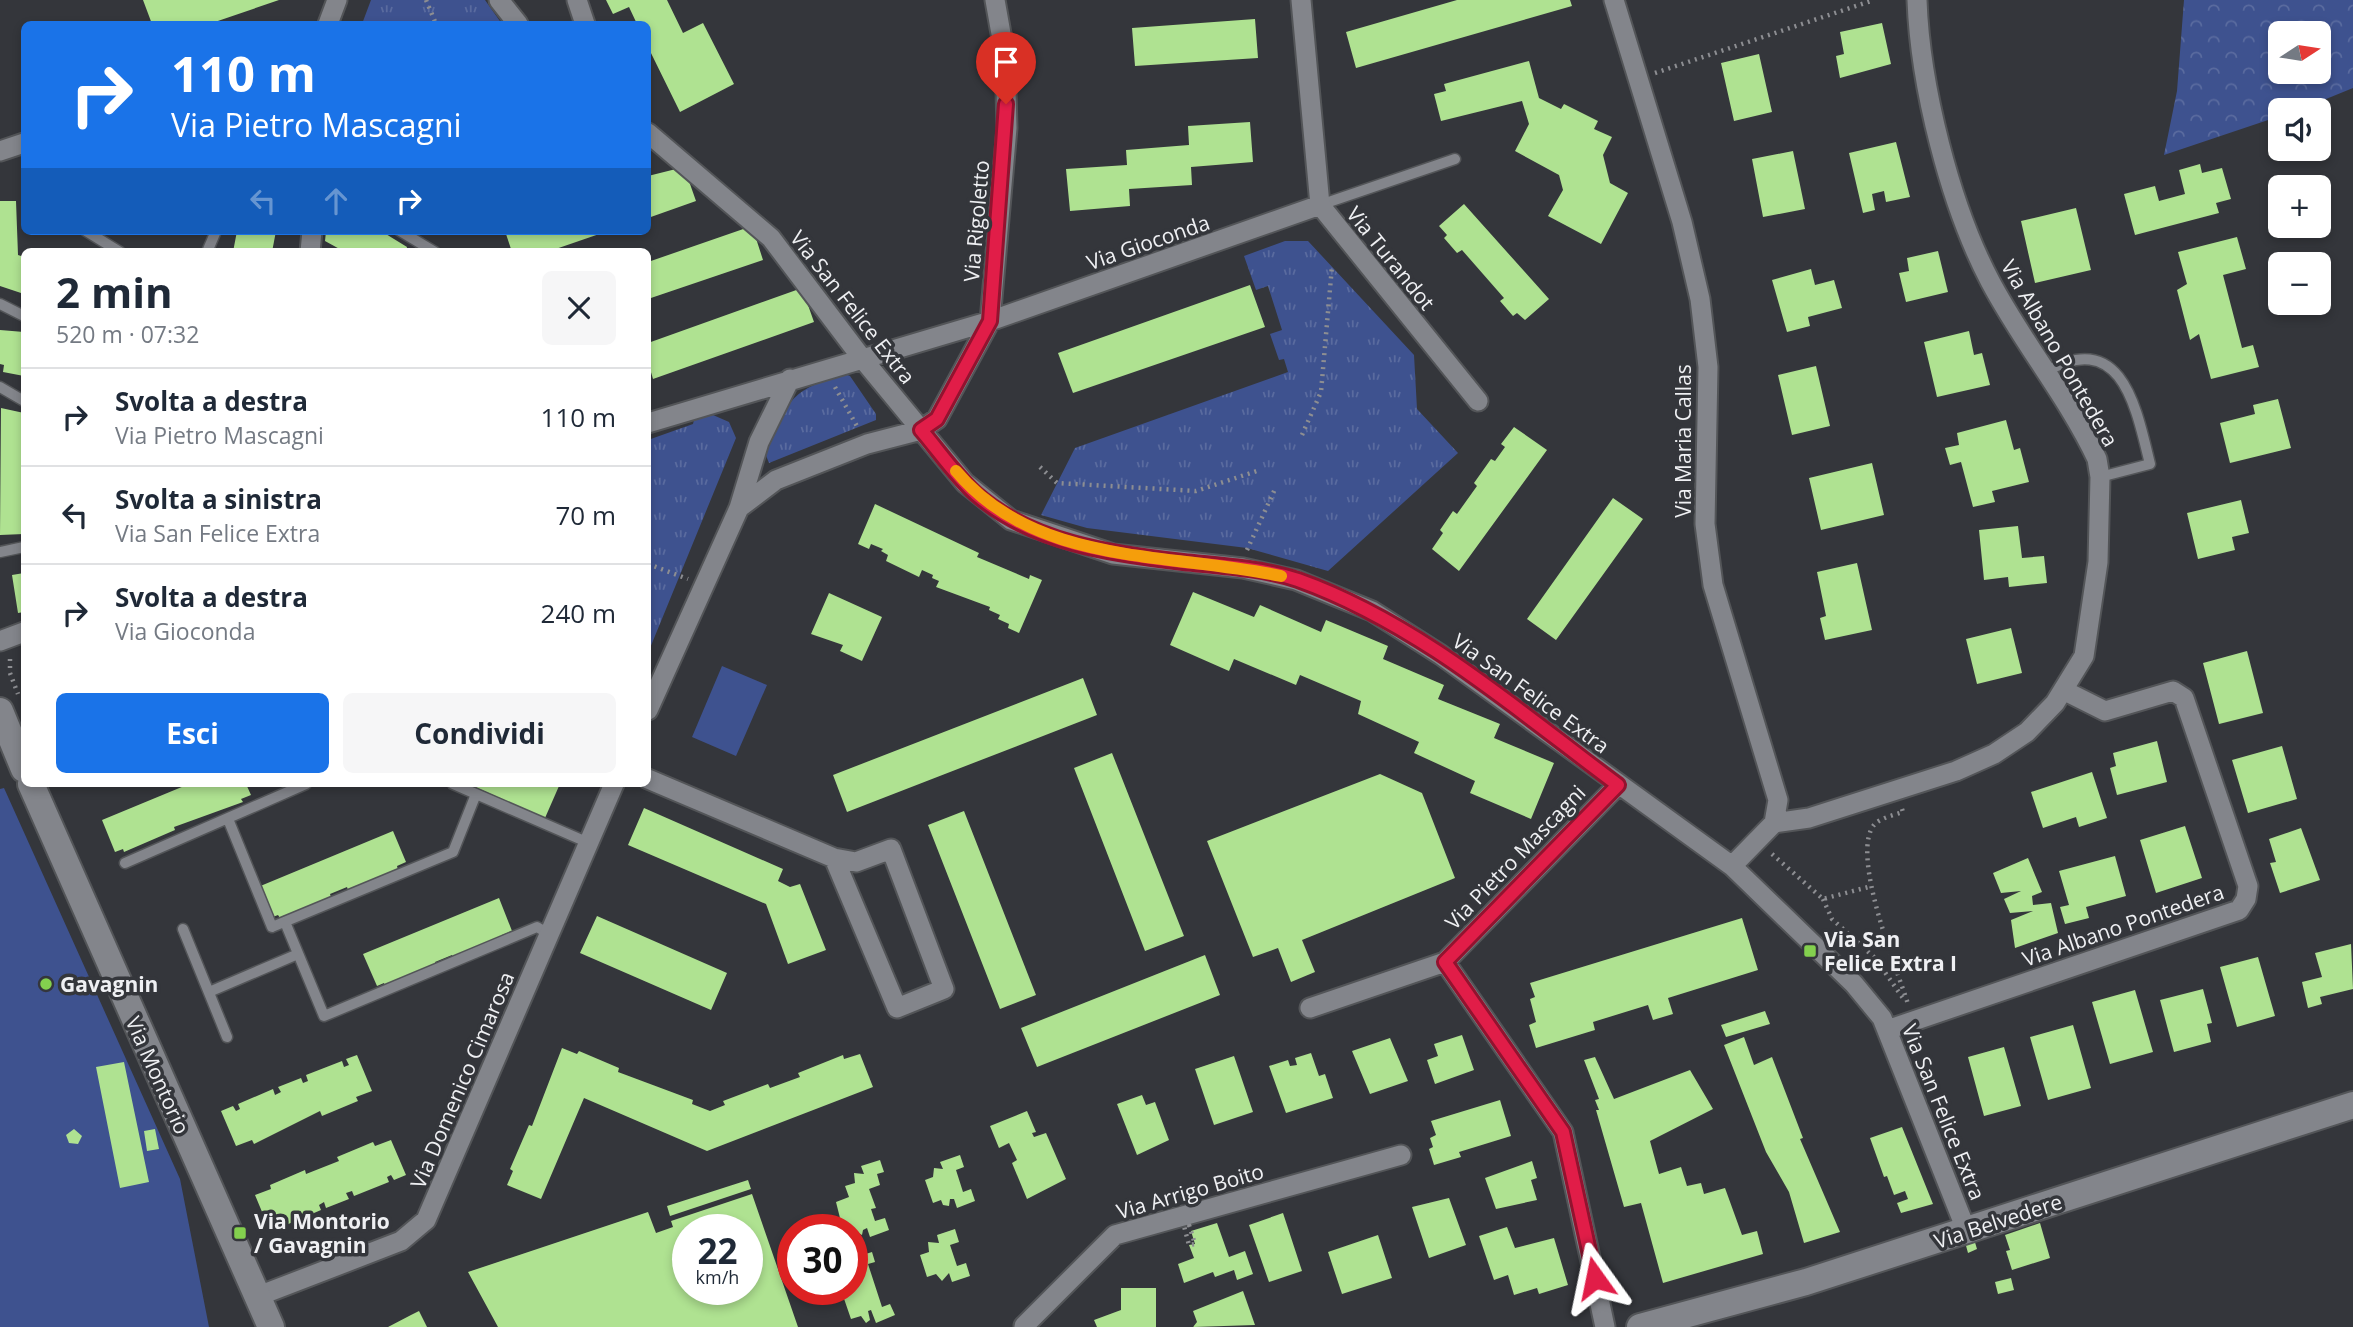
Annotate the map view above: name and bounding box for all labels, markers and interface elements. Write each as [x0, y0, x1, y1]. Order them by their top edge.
north arrow [2268, 21, 2331, 84]
map controls [2268, 21, 2331, 315]
pin [976, 32, 1036, 104]
text: 110 m [171, 40, 316, 106]
icon: arrive [987, 43, 1025, 81]
icon: right [56, 49, 147, 140]
button: sound [2268, 98, 2331, 161]
text: Via Pietro Mascagni [171, 103, 462, 146]
street label: Via Rigoletto [957, 159, 995, 283]
button: + [2268, 175, 2331, 238]
icon: left [244, 182, 282, 220]
icon: ahead [317, 182, 355, 220]
icon: right [390, 182, 428, 220]
street label: Via Turandot [1341, 200, 1441, 316]
street label: Via Gioconda [1083, 208, 1213, 276]
street label: Via San Felice Extra [784, 225, 922, 389]
button: − [2268, 252, 2331, 315]
street label: Via Albano Pontedera [1995, 254, 2125, 452]
text: 2 min [56, 263, 173, 320]
button: close [542, 271, 616, 345]
text: 520 m · 07:32 [56, 318, 199, 350]
street label: Via Maria Callas [1669, 364, 1697, 518]
text: Svolta a destra [115, 383, 308, 419]
icon: right [56, 398, 94, 436]
text: 110 m [541, 399, 616, 435]
text: Via Pietro Mascagni [115, 419, 324, 451]
text: Svolta a sinistra [115, 481, 322, 517]
icon: left [56, 496, 94, 534]
text: 70 m [555, 497, 616, 533]
text: Via San Felice Extra [115, 517, 320, 549]
text: Svolta a destra [115, 579, 308, 615]
icon: right [56, 594, 94, 632]
text: 240 m [541, 595, 616, 631]
text: Via Gioconda [115, 615, 255, 647]
street label: Via San Felice Extra [1447, 627, 1615, 759]
button: Esci [56, 693, 329, 773]
button: Condividi [343, 693, 616, 773]
street label: Via Pietro Mascagni [1439, 779, 1591, 935]
street label: Via Albano Pontedera [2019, 877, 2227, 973]
place label: Via San Felice Extra I [1824, 925, 1957, 977]
marker: Via San Felice Extra I [1802, 943, 1818, 959]
street label: Via Domenico Cimarosa [404, 967, 520, 1193]
place label: Gavagnin [60, 970, 158, 998]
marker: Gavagnin [38, 976, 54, 992]
street label: Via Montorio [120, 1012, 196, 1138]
street label: Via San Felice Extra [1896, 1020, 1992, 1204]
street label: Via Arrigo Boito [1113, 1157, 1267, 1225]
street label: Via Belvedere [1930, 1187, 2066, 1255]
place label: Via Montorio / Gavagnin [254, 1207, 390, 1259]
speed limit sign: 30 [777, 1214, 868, 1305]
marker: Via Montorio / Gavagnin [232, 1225, 248, 1241]
text: 22 [697, 1227, 738, 1274]
position arrow [1558, 1241, 1632, 1315]
text: km/h [696, 1265, 739, 1289]

